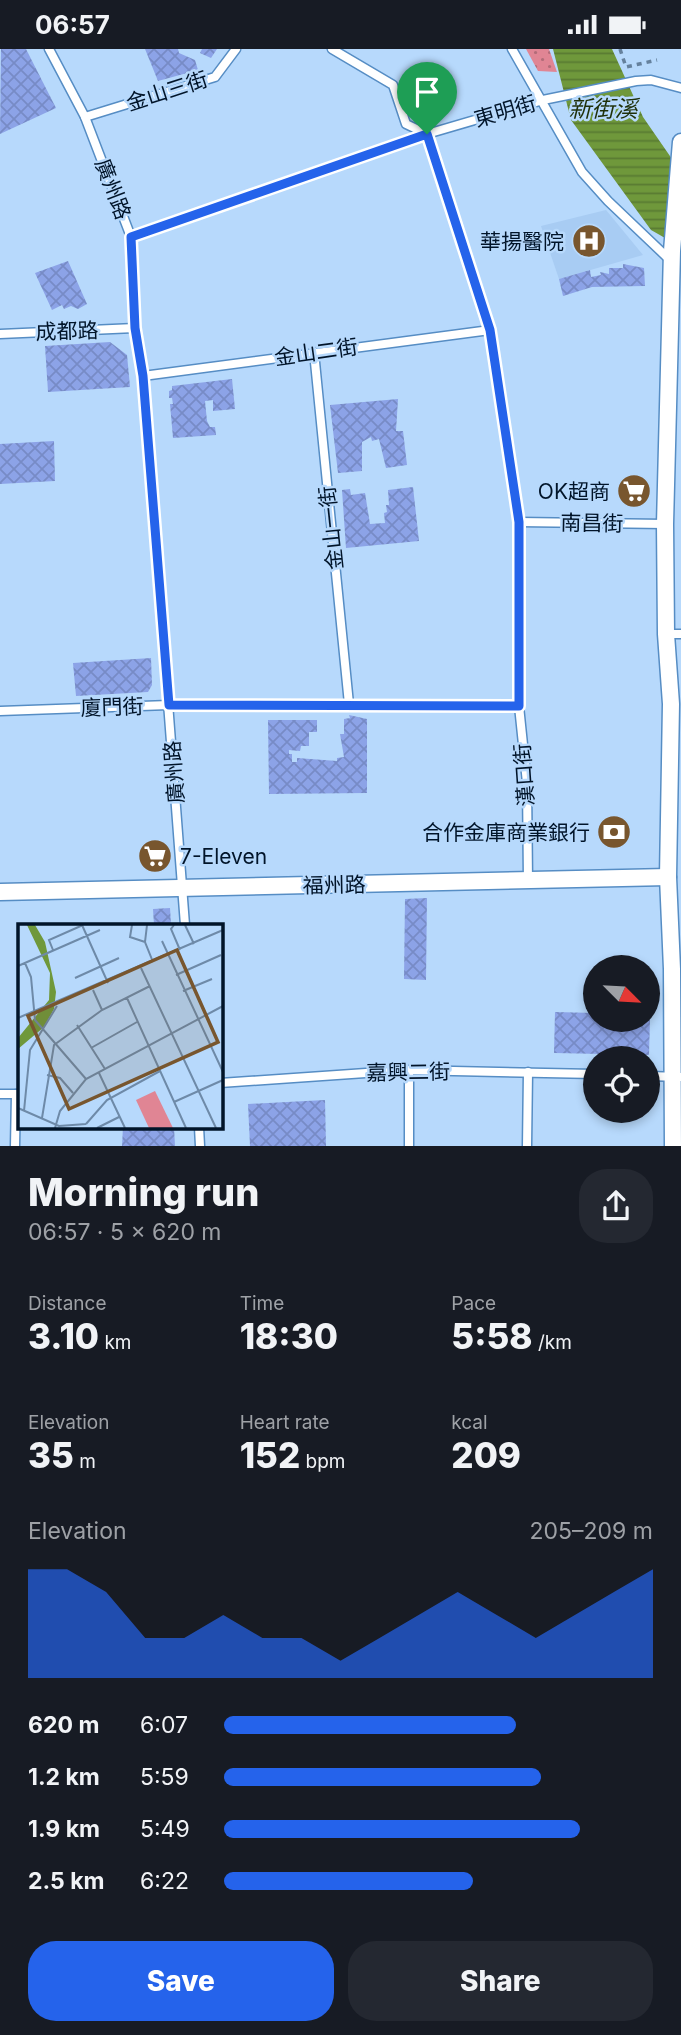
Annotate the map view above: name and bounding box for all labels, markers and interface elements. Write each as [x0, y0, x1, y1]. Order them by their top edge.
text: 06:57 [35, 9, 110, 40]
pin [397, 62, 457, 134]
street label: 金山三街 [123, 66, 211, 116]
icon: arrive [408, 73, 446, 111]
street label: 東明街 [471, 90, 539, 132]
water label: 新街溪 [569, 95, 641, 123]
street label: 廣州路 [90, 155, 136, 223]
hospital icon: 華揚醫院 [570, 222, 608, 260]
place label: 華揚醫院 [480, 229, 564, 254]
street label: 成都路 [35, 317, 99, 345]
street label: 金山二街 [273, 334, 359, 370]
supermarket icon: OK超商 [615, 472, 653, 510]
place label: OK超商 [538, 479, 610, 504]
street label: 金山一街 [314, 485, 348, 571]
street label: 南昌街 [560, 510, 624, 536]
street label: 廈門街 [80, 693, 144, 721]
street label: 廣州路 [159, 740, 189, 804]
street label: 漢口街 [509, 743, 539, 807]
bank icon: 合作金庫商業銀行 [595, 813, 633, 851]
place label: 合作金庫商業銀行 [422, 820, 590, 845]
supermarket icon: 7-Eleven [136, 837, 174, 875]
place label: 7-Eleven [180, 844, 267, 869]
street label: 福州路 [302, 872, 366, 898]
inset map [18, 924, 222, 1129]
north arrow [583, 955, 660, 1033]
map controls [583, 955, 660, 1123]
button: locate [583, 1046, 660, 1123]
street label: 嘉興二街 [366, 1059, 450, 1085]
text: Morning run [28, 1169, 259, 1215]
button: share [579, 1169, 653, 1243]
text: 06:57 · 5 × 620 m [28, 1218, 222, 1246]
text: Distance [28, 1292, 106, 1315]
text: Time [240, 1292, 284, 1315]
text: Pace [451, 1292, 496, 1315]
text: 3.10 [28, 1315, 99, 1357]
text: 18:30 [240, 1315, 338, 1357]
text: 5:58 [451, 1315, 533, 1357]
text: km [99, 1331, 132, 1354]
text: /km [533, 1331, 572, 1354]
text: Elevation [28, 1411, 109, 1434]
text: Heart rate [240, 1411, 330, 1434]
text: kcal [451, 1411, 488, 1434]
text: 35 [28, 1434, 74, 1476]
text: 152 [240, 1434, 300, 1476]
text: 209 [451, 1434, 521, 1476]
text: m [74, 1450, 96, 1473]
text: bpm [300, 1450, 346, 1473]
text: Elevation [28, 1517, 127, 1545]
text: 205–209 m [530, 1517, 653, 1545]
text: 620 m [28, 1711, 99, 1739]
text: 6:07 [140, 1711, 188, 1739]
text: 1.2 km [28, 1763, 100, 1791]
text: 5:59 [140, 1763, 189, 1791]
text: 1.9 km [28, 1815, 100, 1843]
text: 5:49 [140, 1815, 190, 1843]
text: 2.5 km [28, 1867, 105, 1895]
text: 6:22 [140, 1867, 189, 1895]
button: Save [28, 1941, 334, 2021]
button: Share [348, 1941, 653, 2021]

